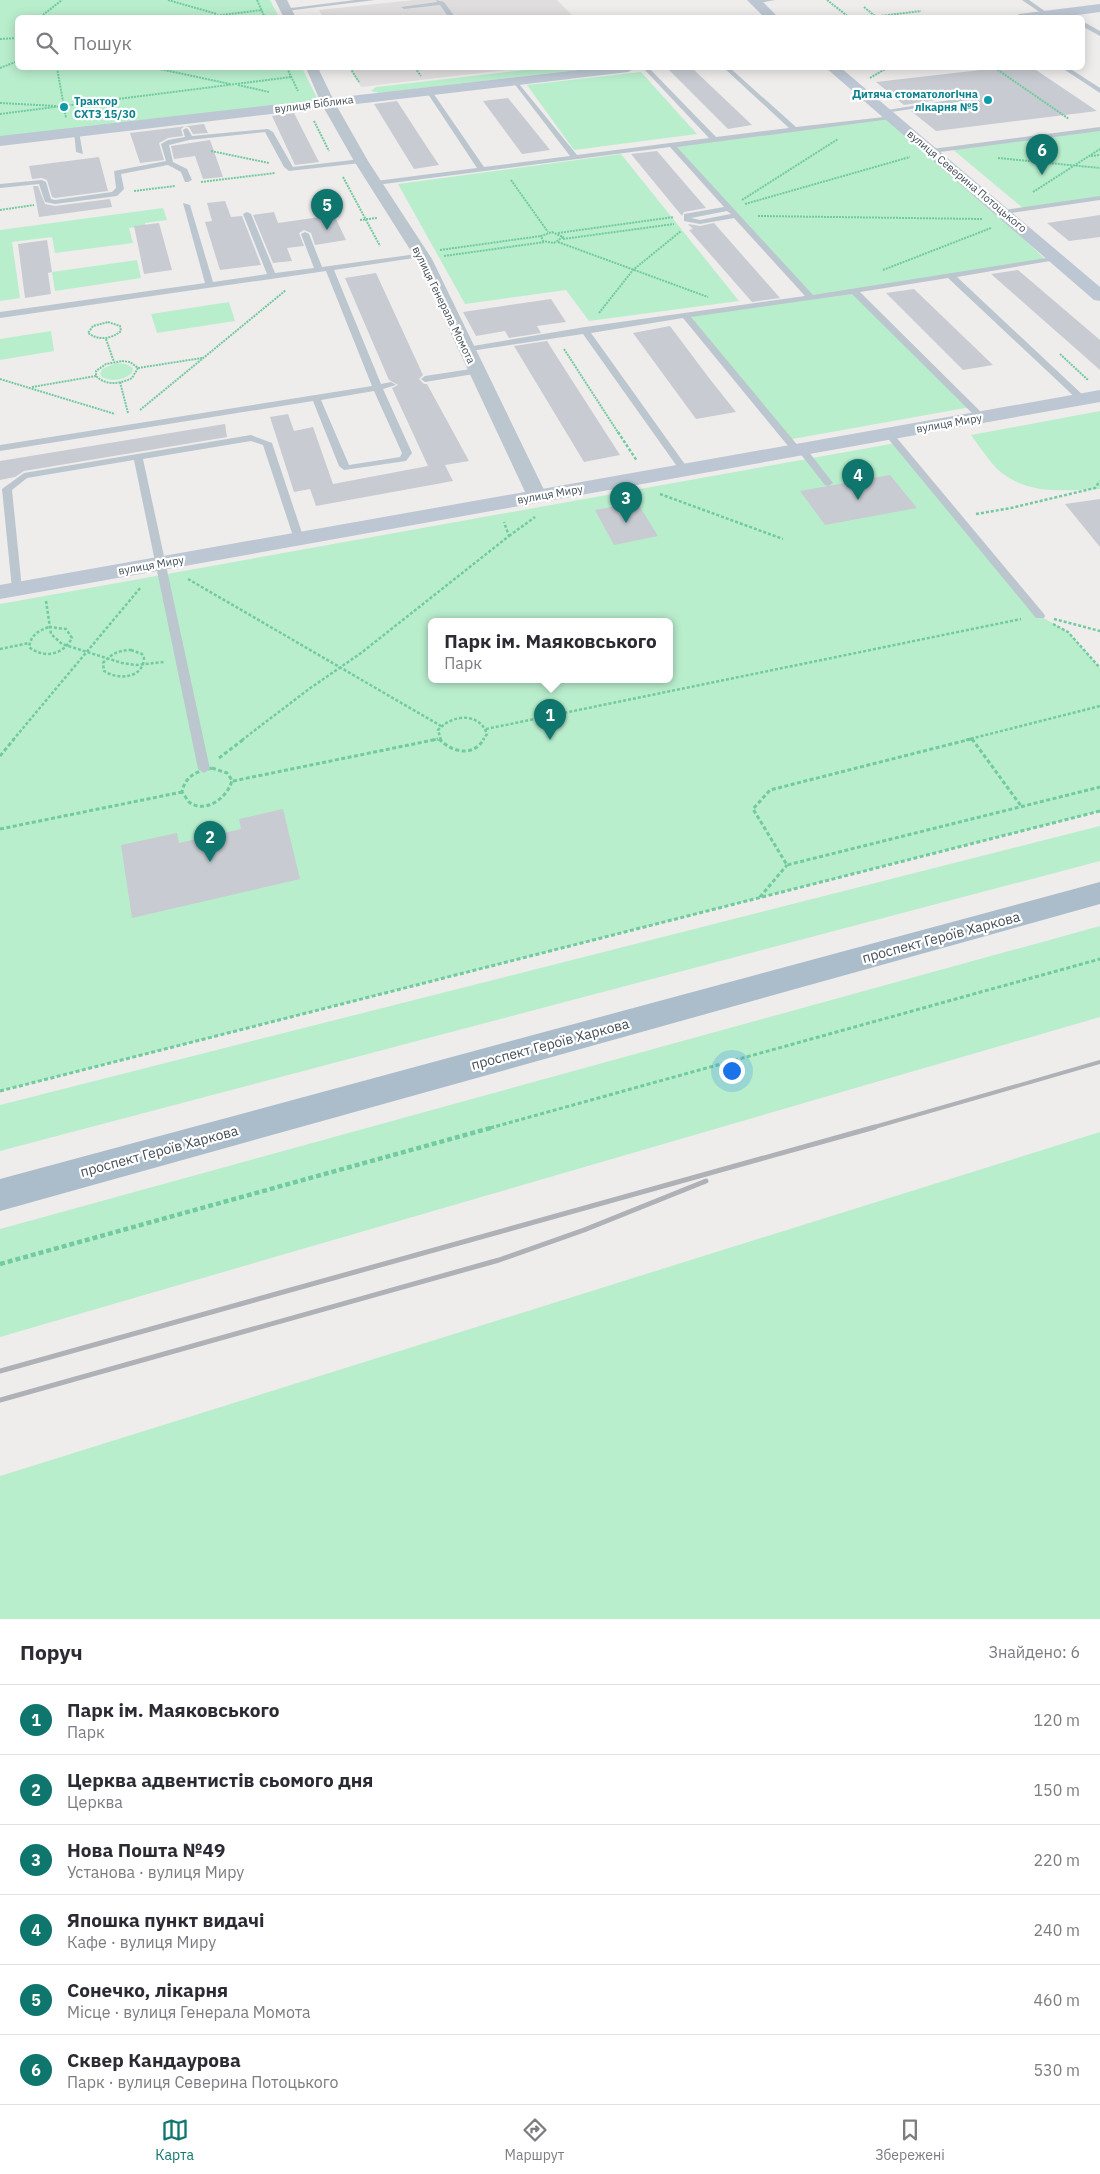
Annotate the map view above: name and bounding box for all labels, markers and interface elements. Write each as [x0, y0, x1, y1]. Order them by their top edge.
search box [15, 15, 1085, 70]
icon: search [33, 29, 61, 57]
text: Пошук [73, 31, 132, 55]
place label: Дитяча стоматологiчна лiкарня №5 [852, 87, 978, 114]
street label: вулиця Біблика [274, 92, 354, 116]
place label: Трактор СХТЗ 15/30 [74, 94, 136, 121]
marker: Дитяча стоматологiчна лiкарня №5 [982, 94, 994, 106]
marker: Трактор СХТЗ 15/30 [58, 101, 70, 113]
street label: вулиця Северина Потоцького [904, 127, 1030, 235]
pin: 6 [1026, 134, 1058, 175]
pin: 5 [311, 189, 343, 230]
street label: вулиця Генерала Момота [409, 244, 479, 366]
street label: вулиця Миру [915, 410, 983, 436]
pin: 4 [842, 459, 874, 500]
street label: вулиця Миру [516, 481, 584, 507]
pin: 3 [610, 482, 642, 523]
street label: вулиця Миру [117, 552, 185, 578]
popup [428, 618, 673, 683]
text: Парк ім. Маяковського [444, 629, 657, 653]
text: Парк [444, 653, 482, 673]
pin: 1 [534, 699, 566, 740]
pin: 2 [194, 821, 226, 862]
street label: проспект Героїв Харкова [860, 907, 1022, 967]
street label: проспект Героїв Харкова [469, 1014, 631, 1074]
your location [719, 1058, 745, 1084]
street label: проспект Героїв Харкова [78, 1121, 240, 1181]
text: Поруч [20, 1638, 83, 1666]
text: Знайдено: 6 [988, 1642, 1080, 1662]
text: Парк ім. Маяковського [67, 1698, 280, 1722]
text: 1 [31, 1710, 41, 1730]
text: 120 m [1033, 1710, 1080, 1730]
text: Парк [67, 1722, 105, 1742]
text: Церква адвентистів сьомого дня [67, 1768, 373, 1792]
text: 2 [31, 1780, 41, 1800]
text: 150 m [1033, 1780, 1080, 1800]
text: Церква [67, 1792, 123, 1812]
text: Нова Пошта №49 [67, 1838, 225, 1862]
text: 3 [31, 1850, 41, 1870]
text: 220 m [1033, 1850, 1080, 1870]
text: Установа · вулиця Миру [67, 1862, 244, 1882]
text: Япошка пункт видачі [67, 1908, 264, 1932]
text: 4 [31, 1920, 41, 1940]
text: 240 m [1033, 1920, 1080, 1940]
text: Кафе · вулиця Миру [67, 1932, 216, 1952]
text: Сонечко, лікарня [67, 1978, 228, 2002]
text: 5 [31, 1990, 41, 2010]
text: 460 m [1033, 1990, 1080, 2010]
text: Місце · вулиця Генерала Момота [67, 2002, 311, 2022]
text: Сквер Кандаурова [67, 2048, 241, 2072]
text: 6 [31, 2060, 41, 2080]
text: 530 m [1033, 2060, 1080, 2080]
text: Парк · вулиця Северина Потоцького [67, 2072, 338, 2092]
tab: Карта [155, 2116, 194, 2164]
tab: Маршрут [505, 2116, 564, 2164]
tab: Збережені [875, 2116, 945, 2164]

